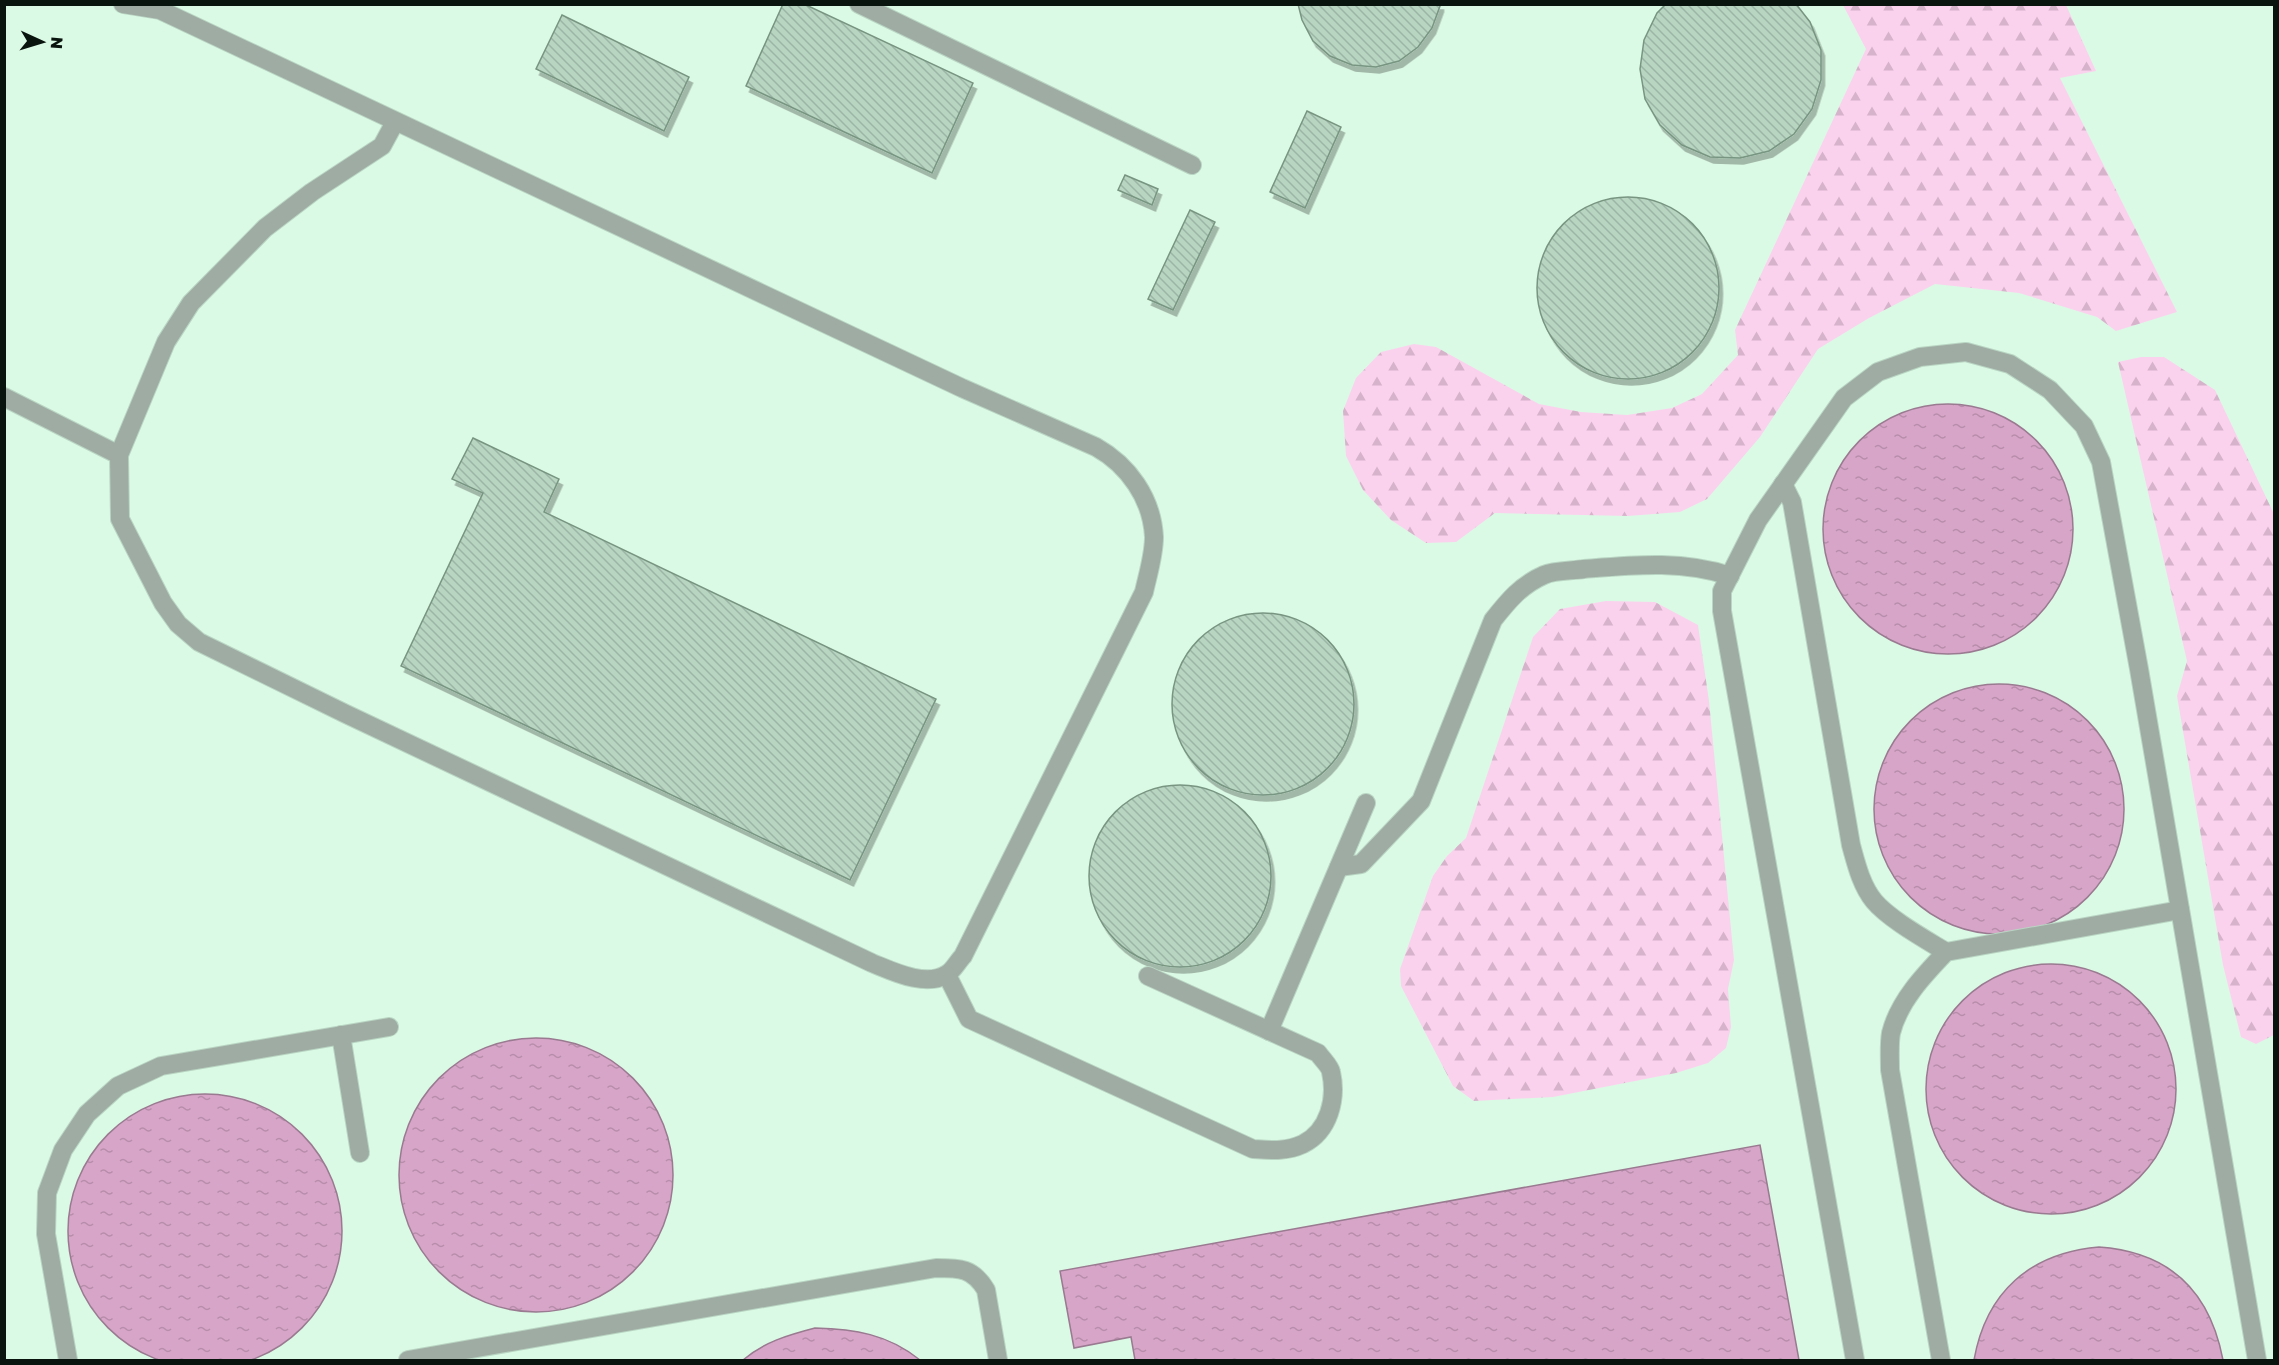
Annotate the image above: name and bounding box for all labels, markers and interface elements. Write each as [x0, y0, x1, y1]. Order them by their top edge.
north arrow [12, 12, 72, 72]
text: N [47, 36, 67, 50]

